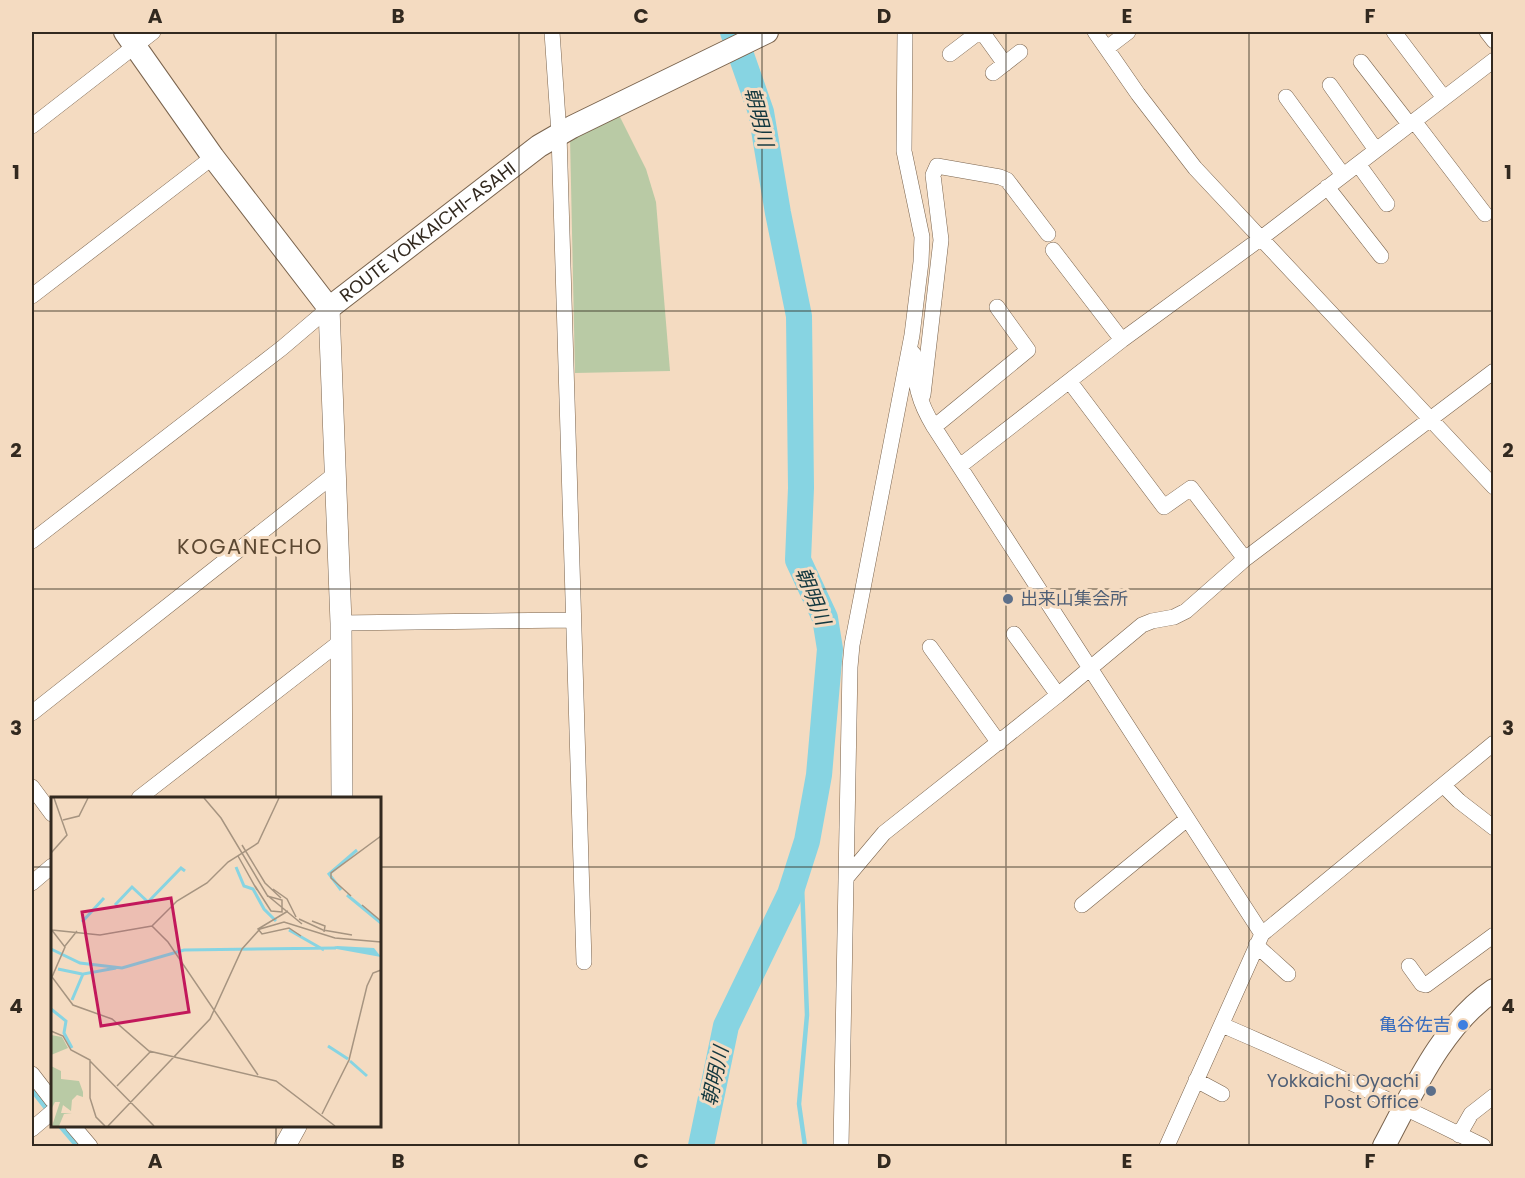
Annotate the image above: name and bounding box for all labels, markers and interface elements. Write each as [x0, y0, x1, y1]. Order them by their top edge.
text: A [148, 2, 163, 30]
text: B [391, 2, 405, 30]
text: C [633, 2, 649, 30]
text: D [877, 2, 891, 30]
text: E [1122, 2, 1132, 30]
text: F [1365, 2, 1376, 30]
water label: 朝明川 [738, 85, 780, 151]
street label: ROUTE YOKKAICHI-ASAHI [334, 155, 521, 307]
text: 1 [12, 158, 20, 186]
text: 1 [1504, 158, 1512, 186]
text: 2 [10, 436, 22, 464]
text: 2 [1502, 436, 1514, 464]
district label: KOGANECHO [177, 532, 323, 561]
water label: 朝明川 [789, 563, 838, 631]
place label: 出来山集会所 [1020, 586, 1128, 611]
marker: 出来山集会所 [1001, 592, 1015, 606]
text: 3 [10, 714, 22, 742]
text: 3 [1502, 714, 1514, 742]
inset map [51, 797, 381, 1127]
text: 4 [9, 992, 23, 1020]
text: 4 [1501, 992, 1515, 1020]
place label: 亀谷佐吉 [1379, 1012, 1451, 1037]
marker: 亀谷佐吉 [1456, 1018, 1470, 1032]
water label: 朝明川 [695, 1042, 735, 1108]
place label: Yokkaichi Oyachi Post Office [1267, 1068, 1419, 1114]
marker: Yokkaichi Oyachi Post Office [1424, 1084, 1438, 1098]
text: A [148, 1147, 163, 1175]
text: B [391, 1147, 405, 1175]
text: C [633, 1147, 649, 1175]
text: D [877, 1147, 891, 1175]
text: E [1122, 1147, 1132, 1175]
text: F [1365, 1147, 1376, 1175]

